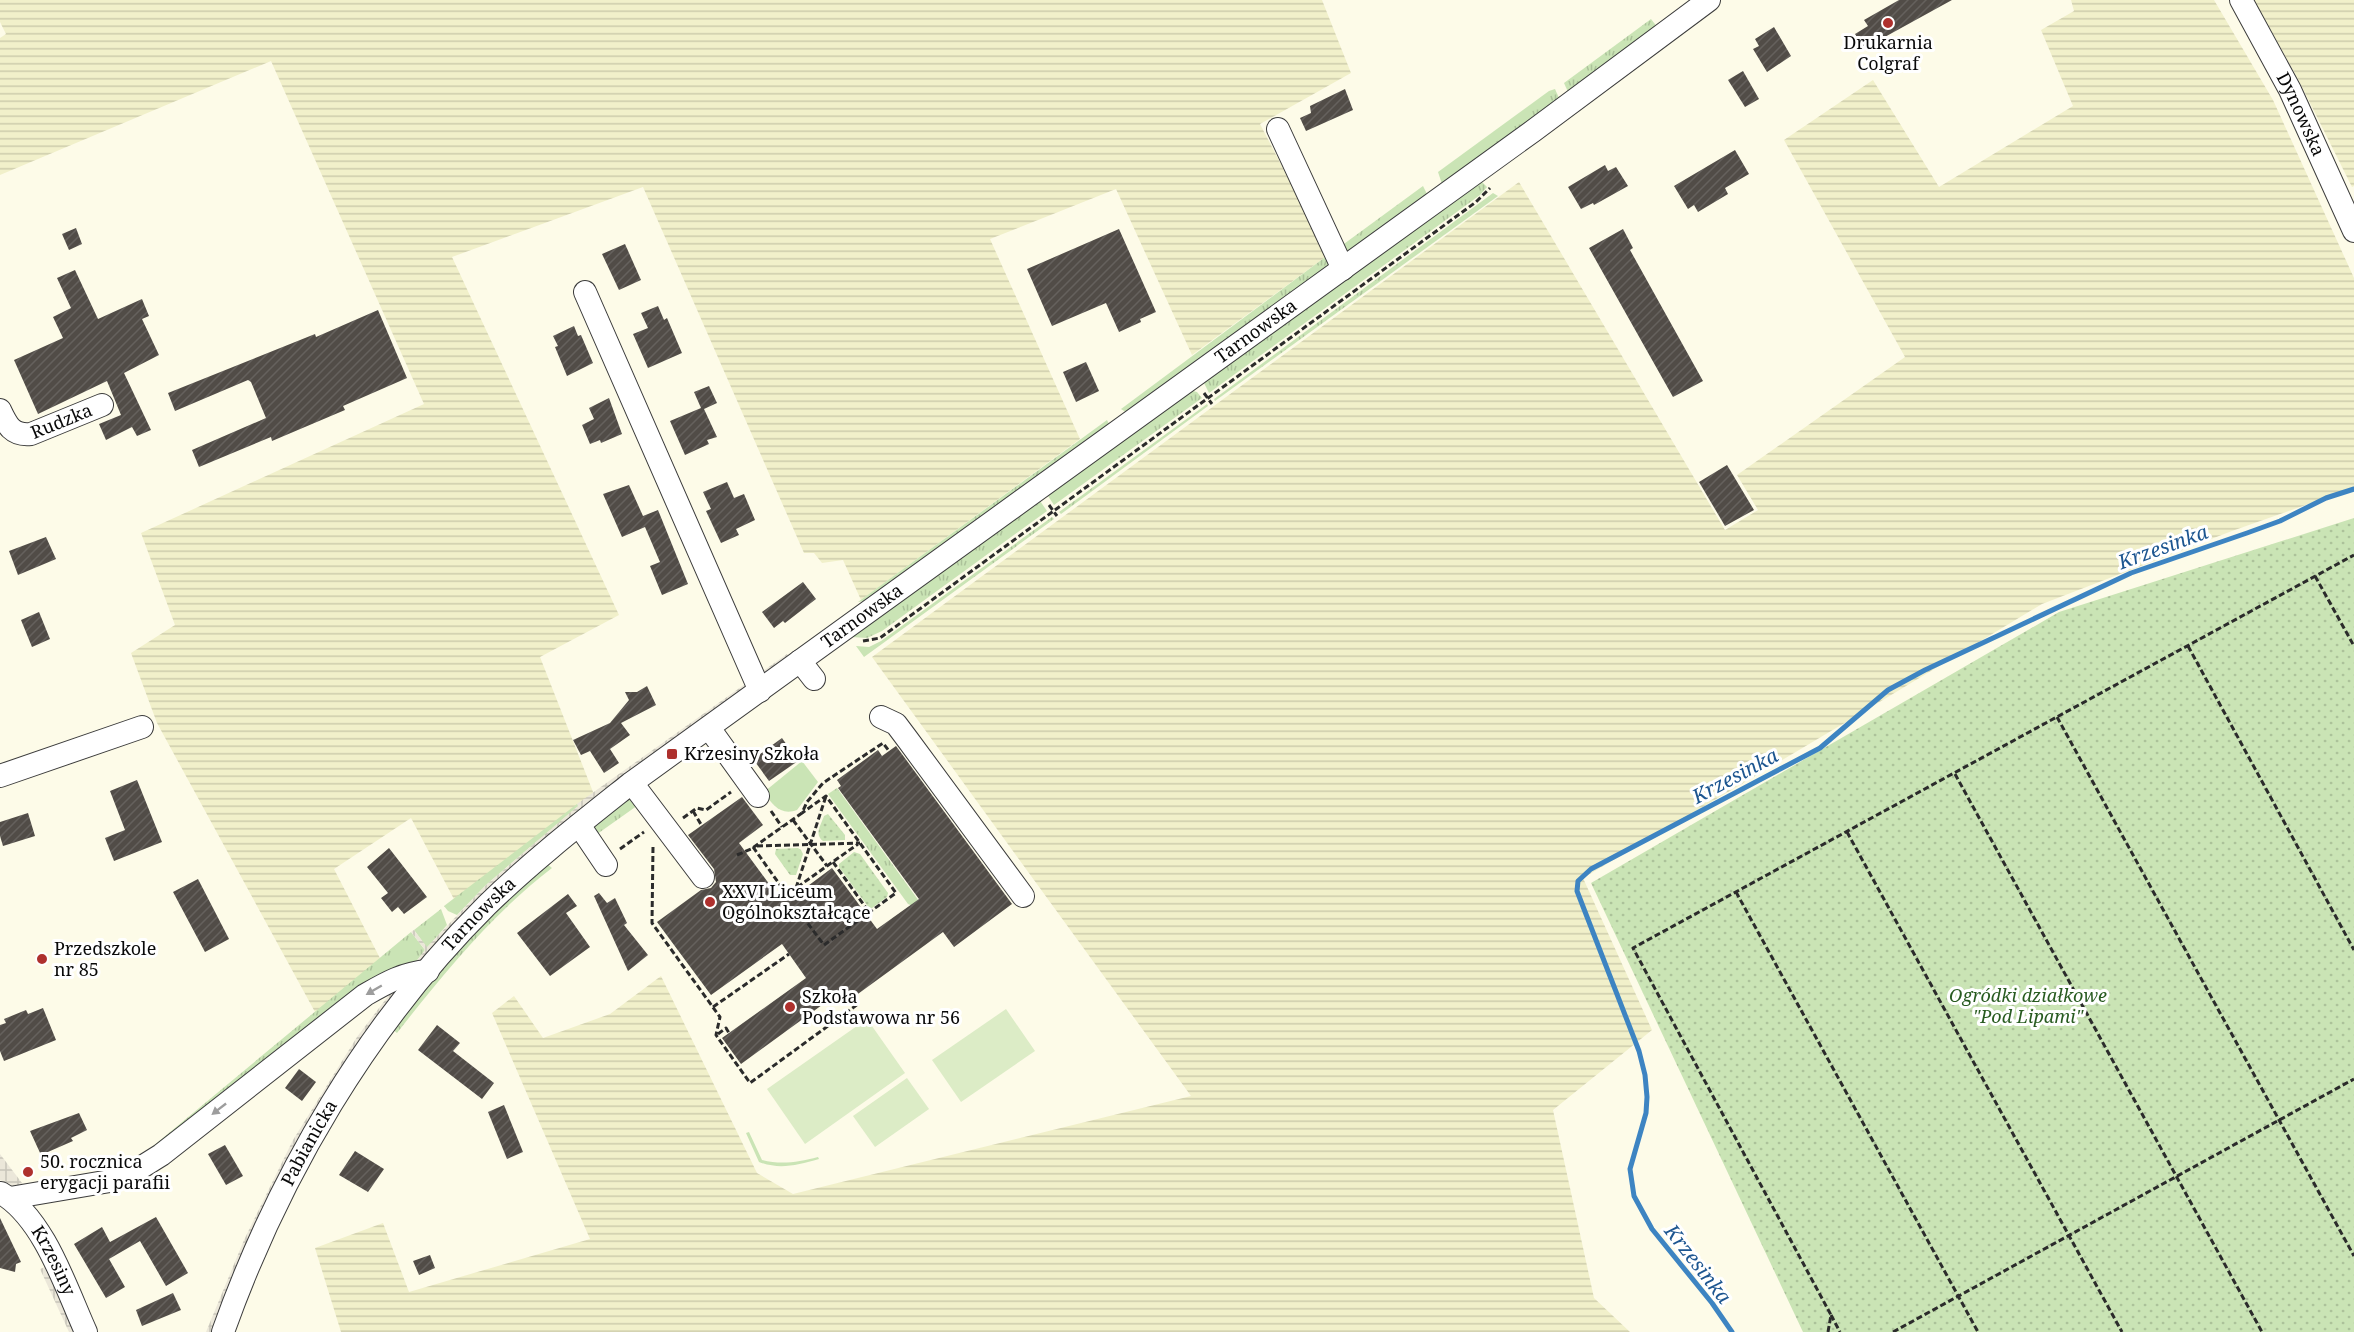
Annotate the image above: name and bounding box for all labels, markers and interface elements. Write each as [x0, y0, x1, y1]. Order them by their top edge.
marker: Drukarnia Colgraf [1881, 16, 1895, 30]
place label: Drukarnia Colgraf [1843, 30, 1933, 75]
street label: Dynowska [2272, 68, 2331, 159]
street label: Tarnowska [1210, 293, 1301, 368]
street label: Rudzka [27, 397, 95, 444]
water label: Krzesinka [2113, 518, 2212, 576]
street label: Tarnowska [816, 578, 907, 653]
place label: Krzesiny Szkoła [684, 741, 819, 765]
water label: Krzesinka [1686, 741, 1783, 810]
marker: Krzesiny Szkoła [665, 747, 679, 761]
street label: Tarnowska [436, 871, 520, 956]
place label: XXVI Liceum Ogólnokształcące [722, 879, 871, 924]
marker: XXVI Liceum Ogólnokształcące [703, 895, 717, 909]
place label: Przedszkole nr 85 [54, 936, 156, 981]
marker: Przedszkole nr 85 [35, 952, 49, 966]
park label: Ogródki działkowe "Pod Lipami" [1949, 983, 2107, 1028]
place label: Szkoła Podstawowa nr 56 [802, 984, 960, 1029]
one-way arrow [366, 985, 382, 996]
marker: Szkoła Podstawowa nr 56 [783, 1000, 797, 1014]
street label: Pabianicka [275, 1095, 342, 1190]
one-way arrow [212, 1103, 227, 1115]
place label: 50. rocznica erygacji parafii [40, 1149, 170, 1194]
marker: 50. rocznica erygacji parafii [21, 1165, 35, 1179]
water label: Krzesinka [1658, 1218, 1738, 1309]
street label: Krzesiny [27, 1220, 82, 1300]

